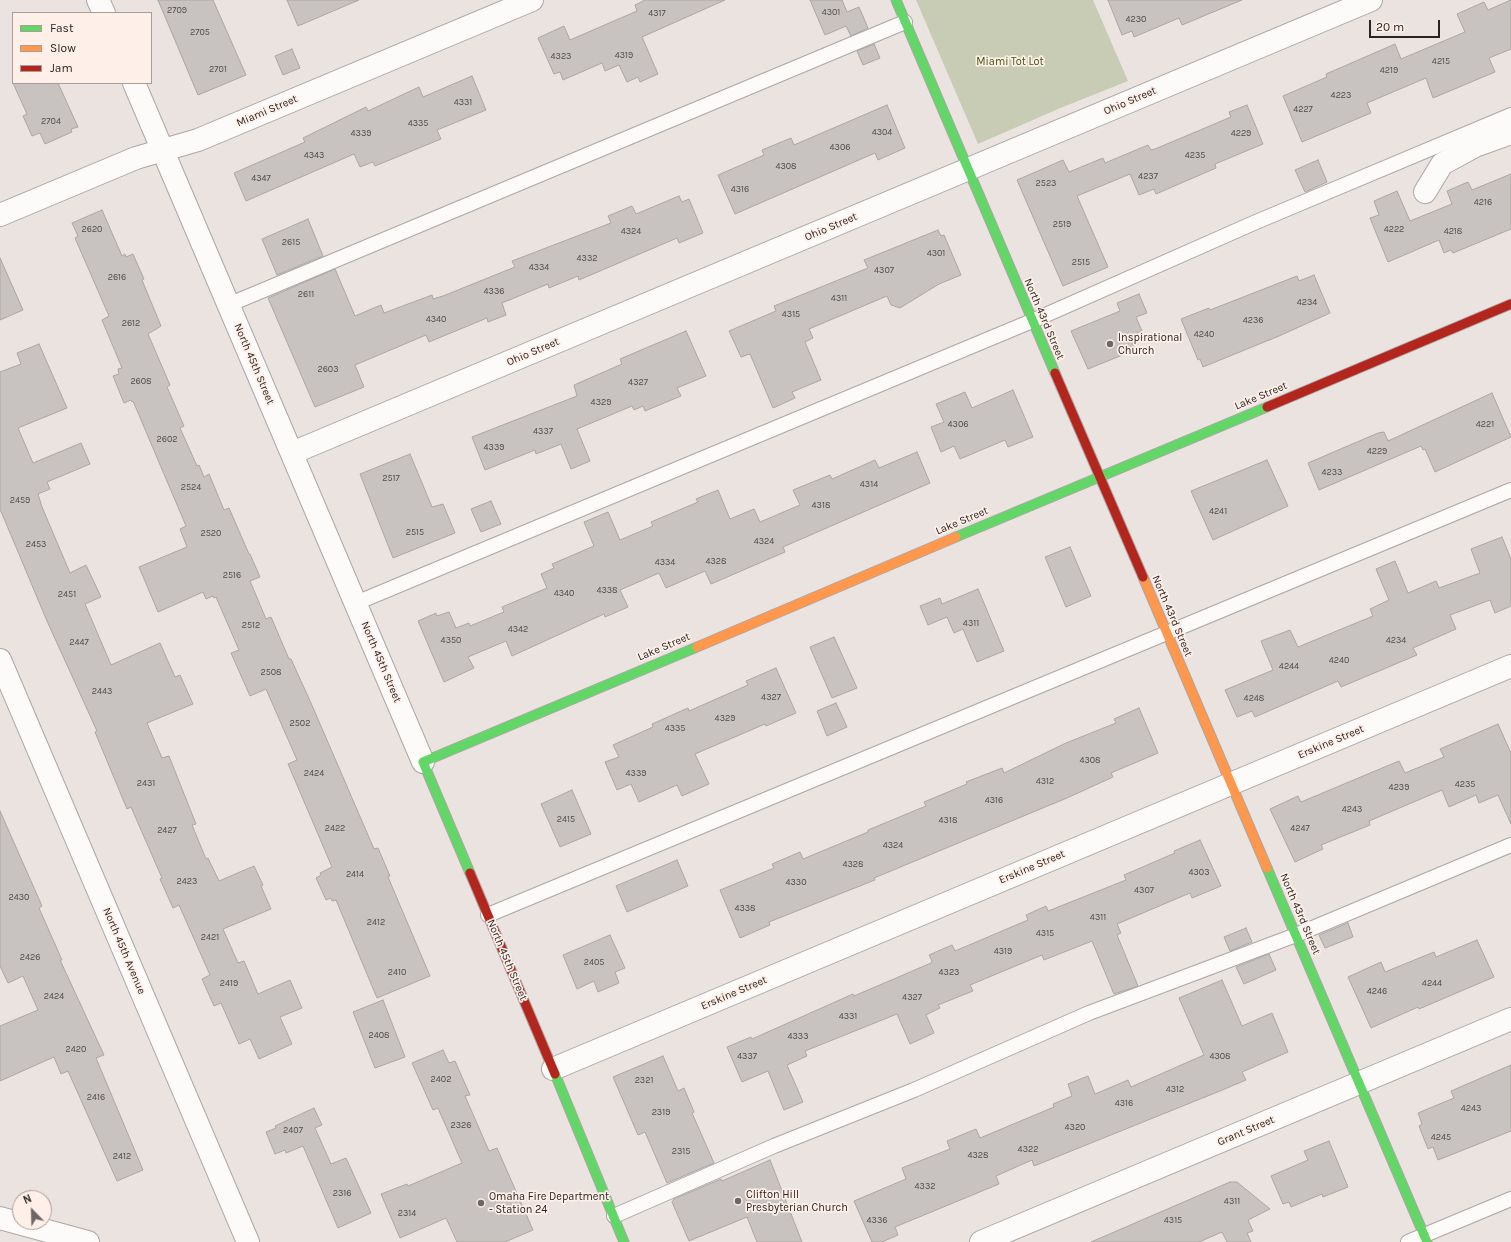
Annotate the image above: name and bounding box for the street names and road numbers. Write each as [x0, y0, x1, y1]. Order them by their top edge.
street label: Ohio Street [1102, 84, 1158, 118]
street label: Miami Street [234, 92, 300, 130]
street label: Ohio Street [803, 210, 859, 244]
street label: North 43rd Street [1021, 276, 1067, 362]
street label: North 45th Street [231, 321, 277, 407]
street label: Ohio Street [505, 335, 561, 369]
street label: Lake Street [1233, 379, 1289, 413]
street label: Lake Street [934, 504, 990, 538]
street label: North 43rd Street [1149, 573, 1195, 659]
street label: North 45th Street [358, 619, 404, 705]
street label: Lake Street [636, 630, 692, 664]
street label: Erskine Street [1296, 722, 1366, 762]
street label: Erskine Street [997, 847, 1067, 887]
street label: North 43rd Street [1277, 871, 1323, 957]
street label: North 45th Avenue [100, 906, 148, 996]
street label: North 45th Street [484, 917, 530, 1003]
street label: Erskine Street [699, 973, 769, 1013]
street label: Grant Street [1215, 1113, 1277, 1149]

